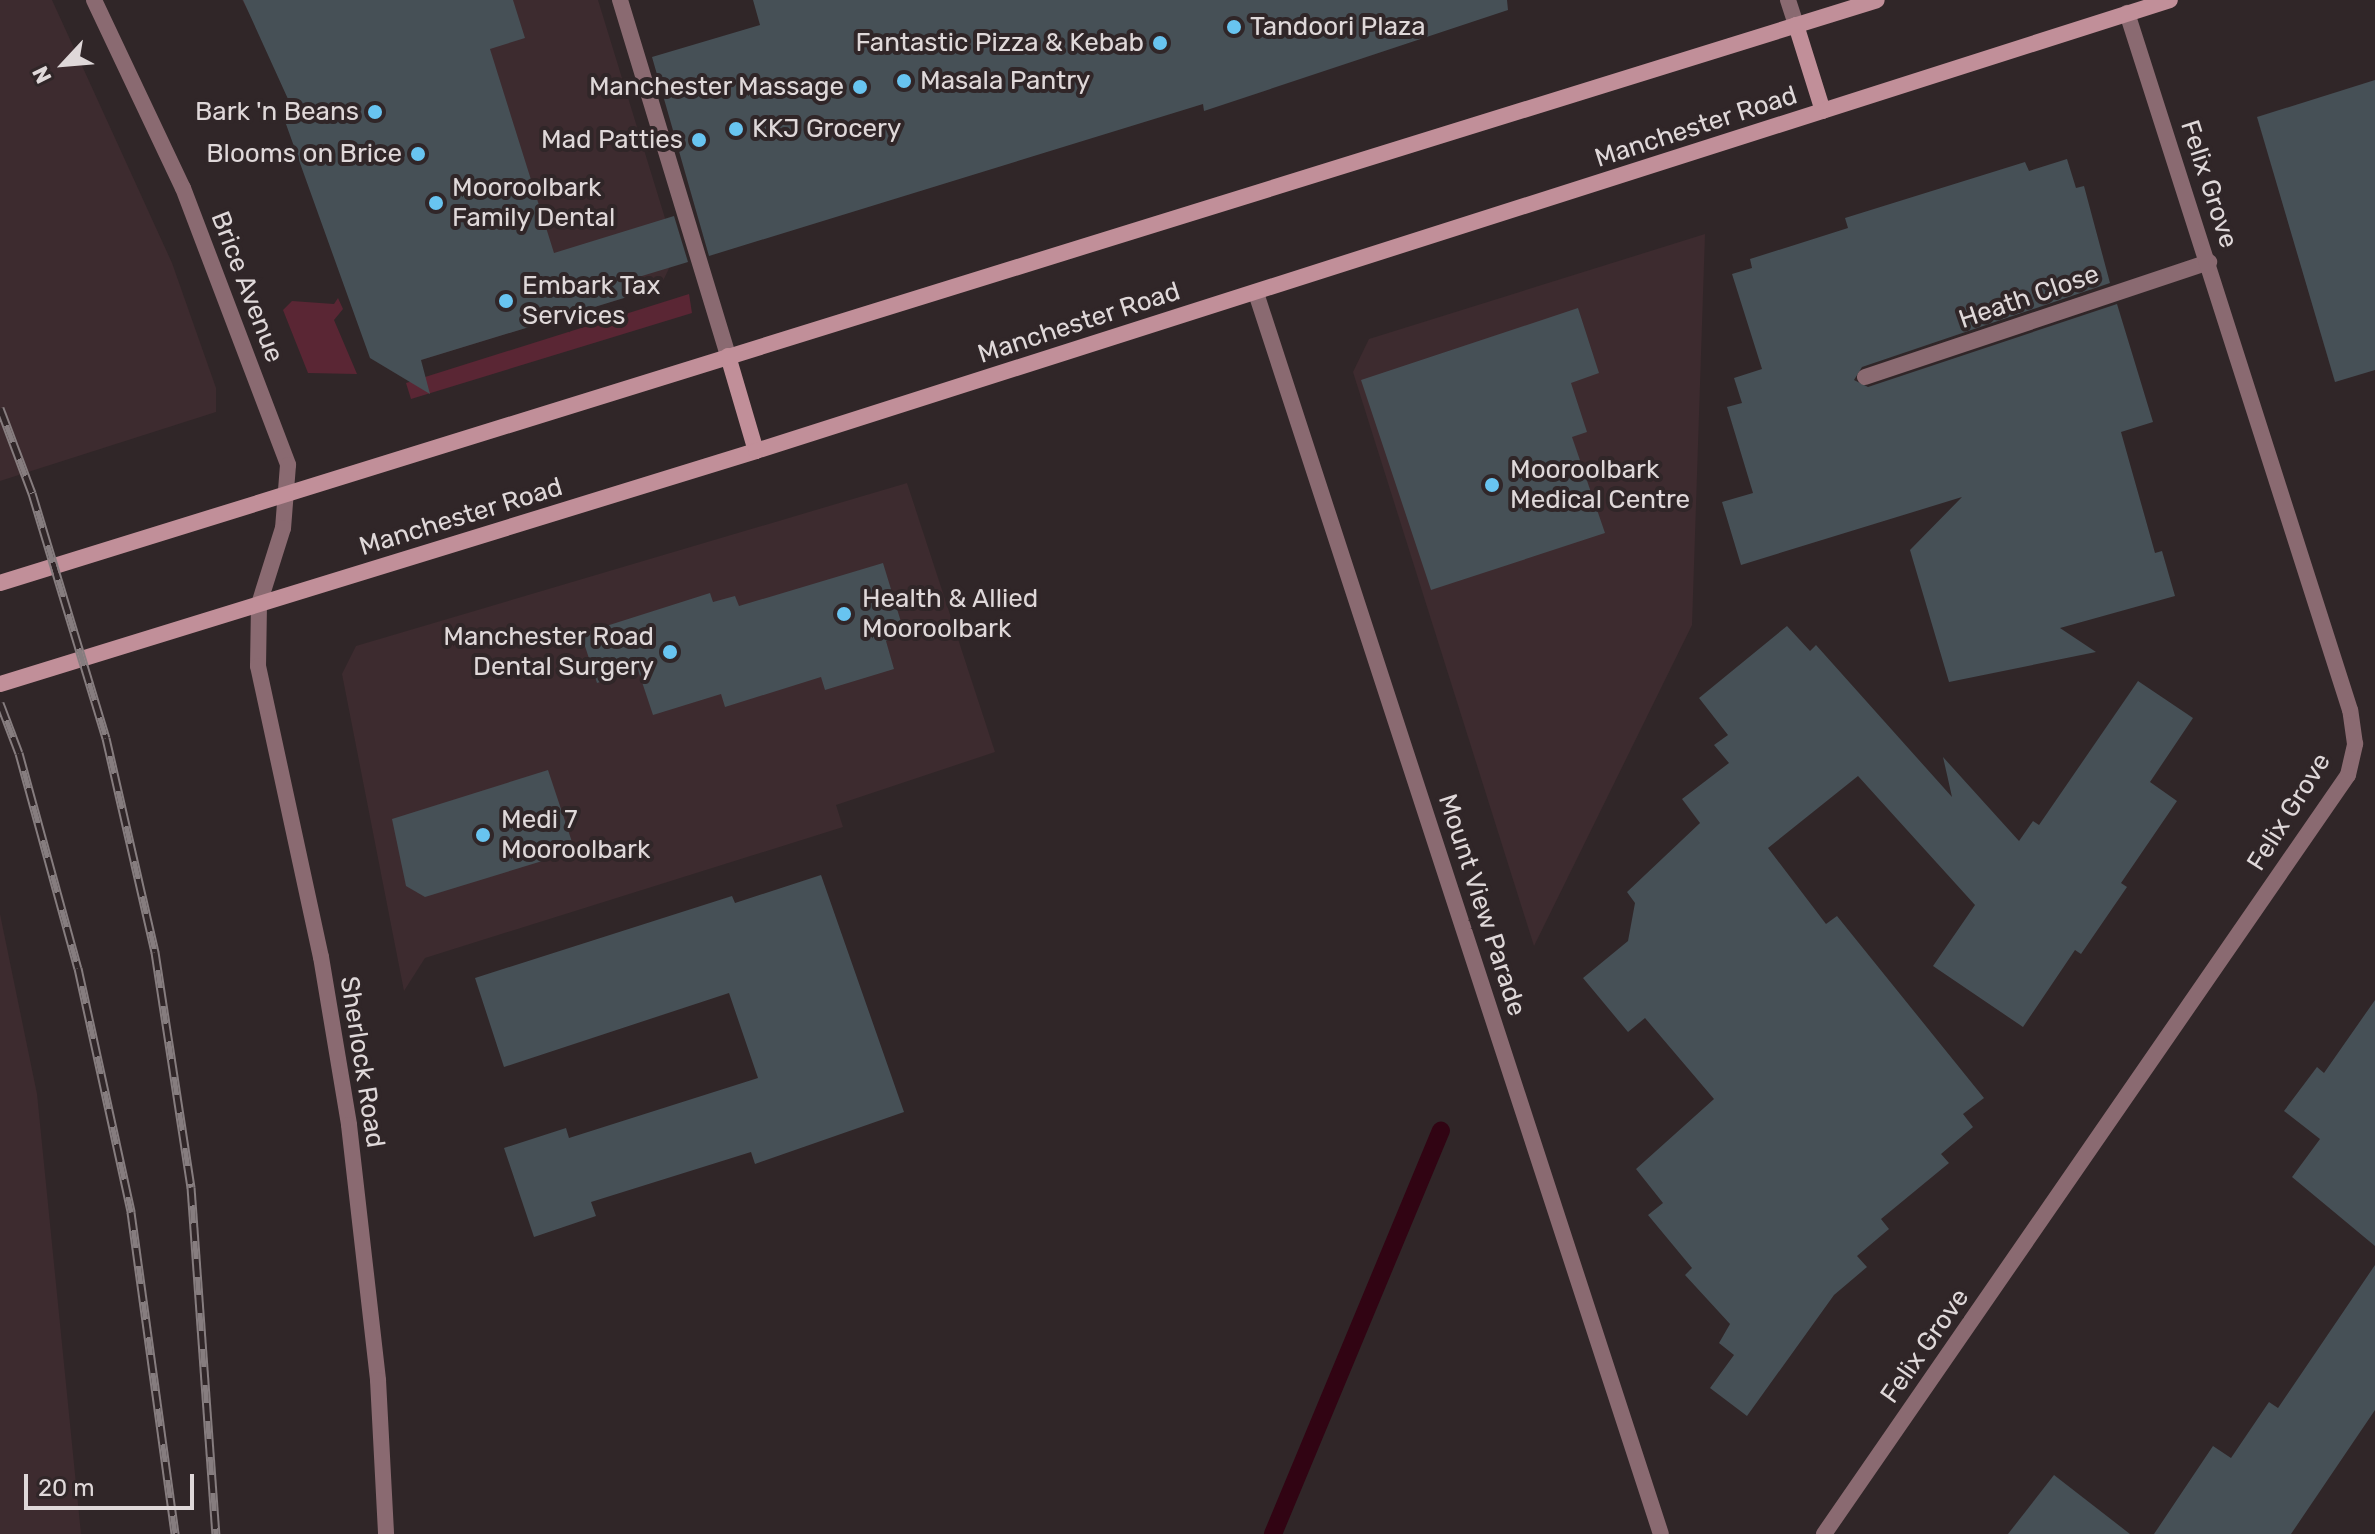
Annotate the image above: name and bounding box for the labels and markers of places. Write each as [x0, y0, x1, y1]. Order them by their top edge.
place label: Tandoori Plaza [1250, 11, 1426, 43]
marker: Tandoori Plaza [1225, 18, 1243, 36]
place label: Fantastic Pizza & Kebab [855, 27, 1144, 59]
marker: Fantastic Pizza & Kebab [1151, 34, 1169, 52]
place label: Masala Pantry [920, 65, 1090, 97]
place label: Manchester Massage [588, 71, 844, 103]
marker: Masala Pantry [895, 72, 913, 90]
marker: Manchester Massage [851, 78, 869, 96]
place label: Bark 'n Beans [195, 96, 359, 128]
marker: Bark 'n Beans [366, 103, 384, 121]
place label: KKJ Grocery [752, 113, 901, 145]
marker: KKJ Grocery [727, 120, 745, 138]
place label: Mad Patties [541, 124, 683, 156]
marker: Mad Patties [690, 131, 708, 149]
place label: Blooms on Brice [206, 138, 402, 170]
marker: Blooms on Brice [409, 145, 427, 163]
place label: Mooroolbark Family Dental [452, 172, 616, 234]
marker: Mooroolbark Family Dental [427, 194, 445, 212]
place label: Embark Tax Services [522, 270, 661, 332]
marker: Embark Tax Services [497, 292, 515, 310]
place label: Mooroolbark Medical Centre [1510, 454, 1690, 516]
marker: Mooroolbark Medical Centre [1481, 474, 1503, 496]
place label: Health & Allied Mooroolbark [862, 583, 1039, 644]
marker: Health & Allied Mooroolbark [833, 603, 855, 625]
place label: Manchester Road Dental Surgery [443, 621, 654, 682]
marker: Manchester Road Dental Surgery [661, 643, 679, 661]
place label: Medi 7 Mooroolbark [501, 804, 650, 866]
marker: Medi 7 Mooroolbark [472, 824, 494, 846]

